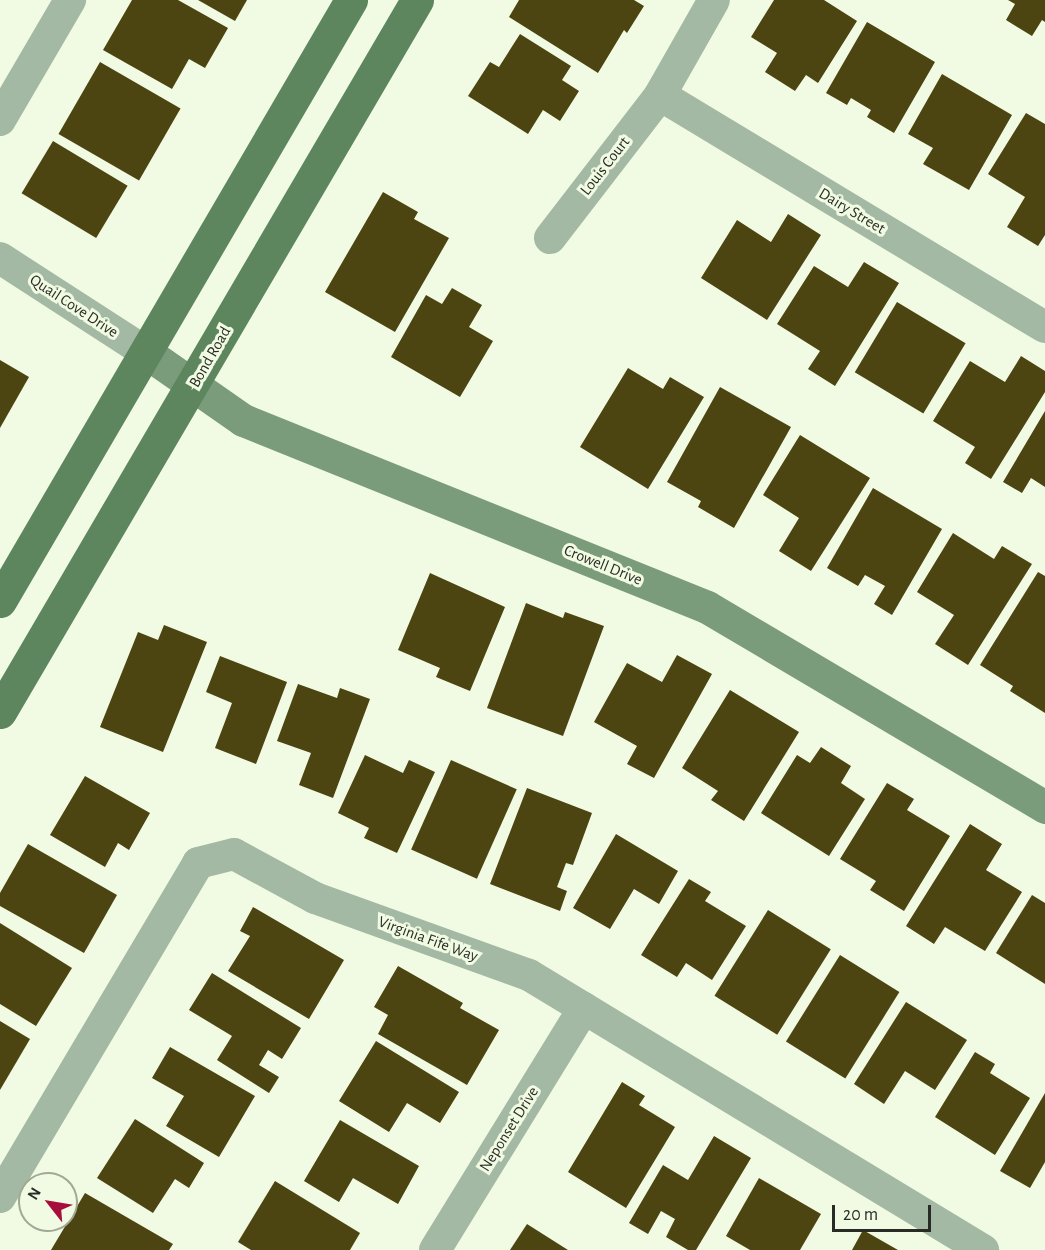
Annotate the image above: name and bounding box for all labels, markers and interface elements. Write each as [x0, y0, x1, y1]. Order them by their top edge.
street label: Louis Court [576, 133, 634, 199]
street label: Dairy Street [815, 184, 889, 238]
street label: Quail Cove Drive [26, 270, 122, 342]
street label: Bond Road [185, 323, 235, 391]
street label: Crowell Drive [561, 541, 645, 589]
street label: Virginia Fife Way [376, 912, 480, 966]
street label: Neponset Drive [475, 1083, 543, 1175]
north arrow [18, 1172, 78, 1232]
text: N [25, 1185, 44, 1203]
scale bar [835, 1193, 934, 1231]
text: 20 m [843, 1206, 878, 1224]

